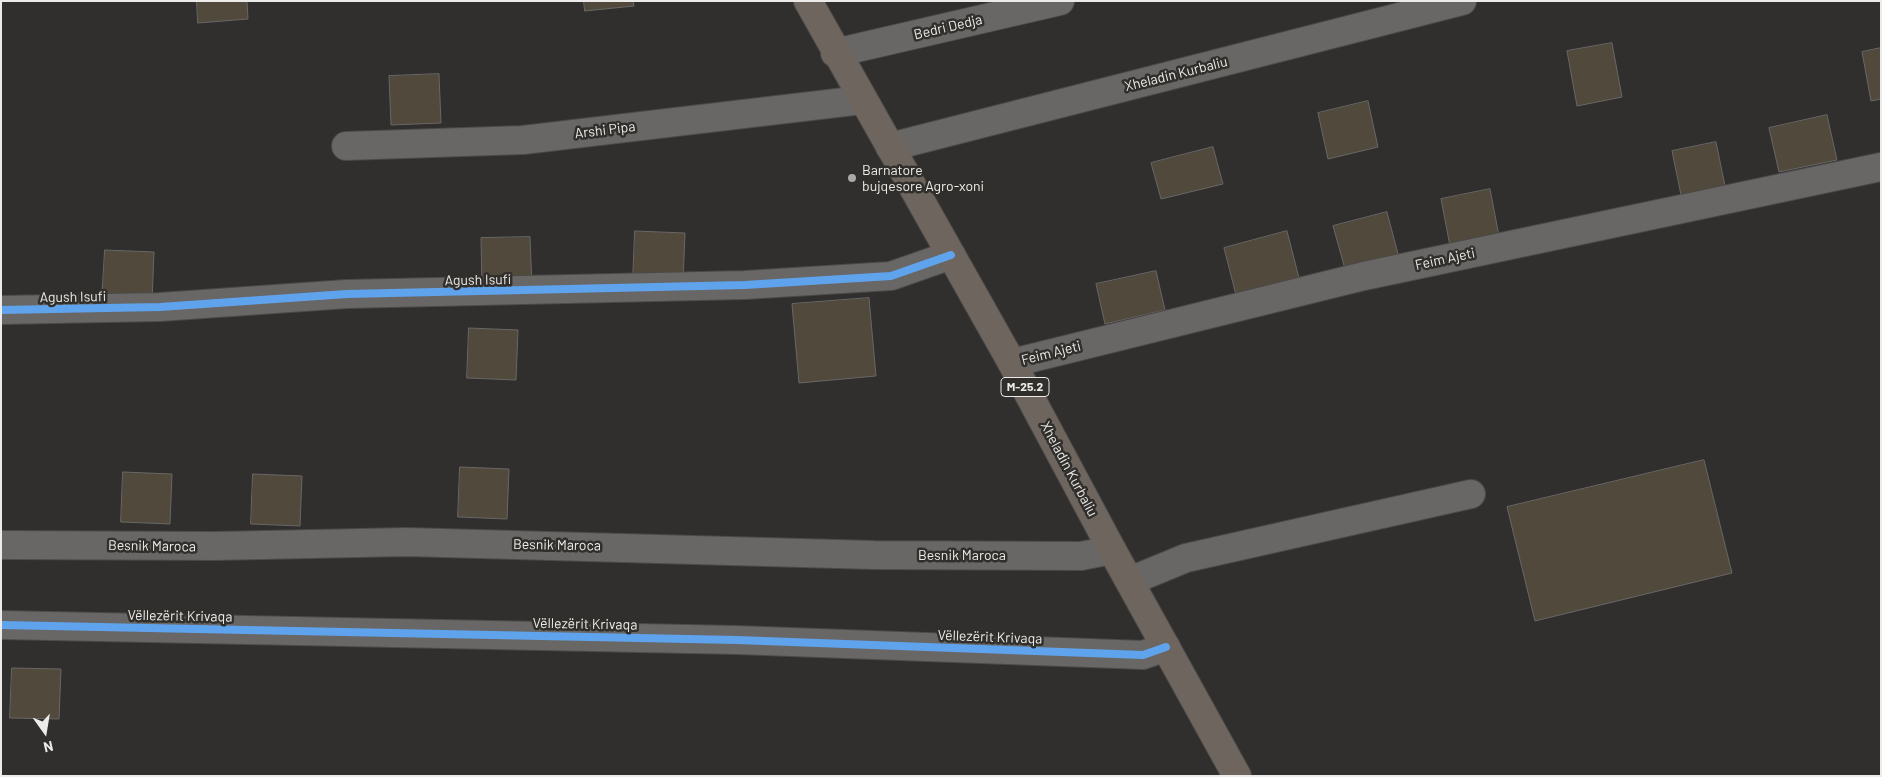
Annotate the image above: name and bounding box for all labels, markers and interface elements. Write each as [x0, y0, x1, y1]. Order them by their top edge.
street label: Bedri Dedja [912, 11, 984, 43]
street label: Xheladin Kurbaliu [1123, 53, 1229, 95]
street label: Arshi Pipa [574, 118, 636, 142]
place label: Barnatore bujqesore Agro-xoni [862, 162, 984, 194]
marker: Barnatore bujqesore Agro-xoni [846, 172, 858, 184]
street label: Feim Ajeti [1414, 244, 1476, 274]
street label: Agush Isufi [445, 271, 511, 289]
street label: Agush Isufi [40, 288, 106, 306]
street label: Feim Ajeti [1019, 337, 1083, 369]
road number: M-25.2 [1001, 378, 1049, 397]
street label: Xheladin Kurbaliu [1037, 419, 1101, 519]
street label: Besnik Maroca [513, 536, 601, 554]
street label: Besnik Maroca [108, 537, 196, 555]
street label: Besnik Maroca [918, 547, 1006, 563]
street label: Vëllezërit Krivaqa [127, 607, 233, 625]
street label: Vëllezërit Krivaqa [532, 615, 638, 633]
street label: Vëllezërit Krivaqa [937, 627, 1043, 647]
north arrow [20, 707, 70, 757]
text: N [42, 738, 55, 756]

